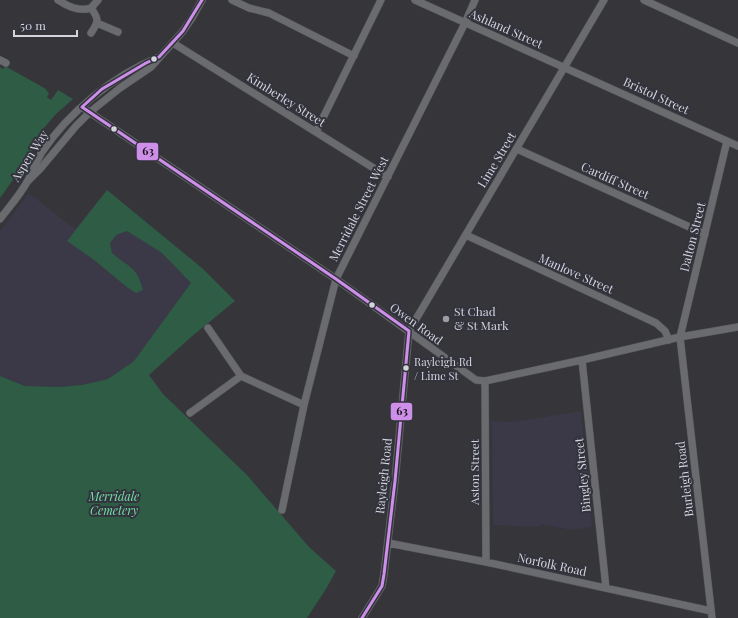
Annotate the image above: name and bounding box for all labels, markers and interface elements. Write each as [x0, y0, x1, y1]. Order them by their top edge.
street label: Ashland Street [466, 4, 546, 52]
scale bar [14, 12, 77, 38]
text: 50 m [20, 17, 46, 33]
unlabelled marker [149, 54, 159, 64]
street label: Kimberley Street [244, 68, 330, 130]
street label: Bristol Street [621, 73, 693, 118]
unlabelled marker [109, 124, 119, 134]
street label: Aspen Way [6, 127, 51, 185]
street label: Lime Street [473, 128, 519, 190]
line badge: 63 [136, 142, 159, 161]
text: 63 [142, 143, 154, 158]
street label: Merridale Street West [325, 153, 392, 264]
street label: Cardiff Street [579, 158, 653, 203]
street label: Dalton Street [676, 200, 709, 273]
street label: Manlove Street [536, 249, 617, 297]
street label: Owen Road [387, 299, 446, 348]
unlabelled marker [367, 300, 377, 310]
place label: St Chad & St Mark [454, 303, 509, 333]
marker: St Chad & St Mark [441, 314, 451, 324]
place label: Rayleigh Rd / Lime St [414, 354, 473, 383]
marker: Rayleigh Rd / Lime St [401, 363, 411, 373]
line badge: 63 [390, 402, 413, 421]
text: 63 [396, 403, 408, 418]
street label: Bingley Street [570, 436, 594, 513]
street label: Rayleigh Road [371, 437, 395, 515]
street label: Aston Street [466, 438, 482, 506]
street label: Burleigh Road [671, 440, 697, 518]
park label: Merridale Cemetery [88, 488, 139, 518]
street label: Norfolk Road [516, 549, 588, 579]

